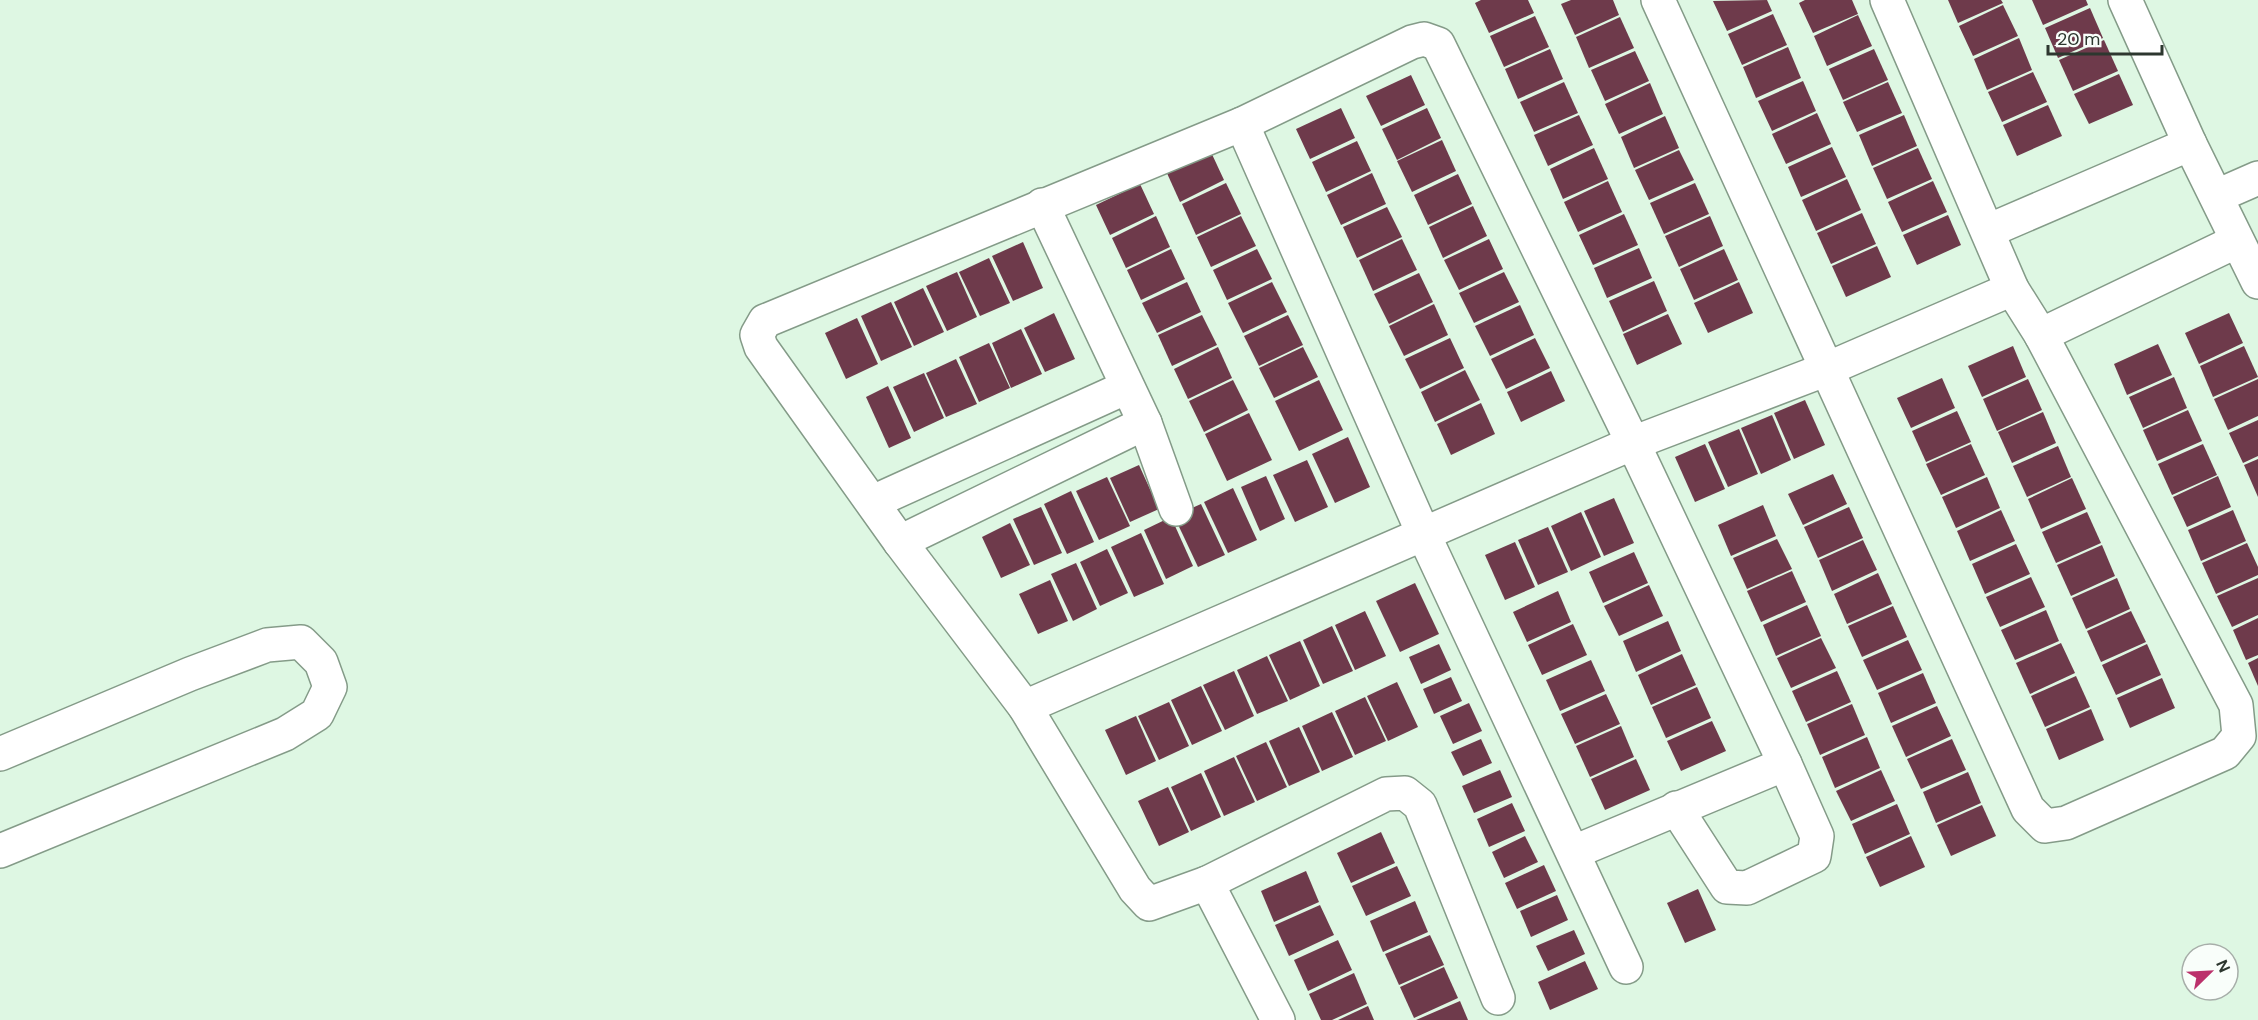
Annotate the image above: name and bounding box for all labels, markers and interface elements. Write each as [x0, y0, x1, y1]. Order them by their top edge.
scale bar [2048, 18, 2162, 56]
text: 20 m [2057, 27, 2100, 51]
north arrow [2180, 942, 2240, 1002]
text: N [2211, 957, 2235, 976]

